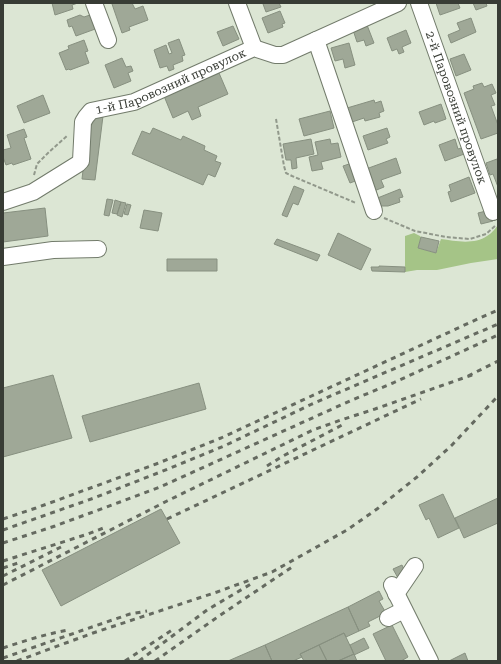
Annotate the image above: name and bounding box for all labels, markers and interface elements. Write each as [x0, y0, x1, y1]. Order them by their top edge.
street label: 2-й Паровозний провулок [423, 29, 490, 186]
street label: 1-й Паровозний провулок [94, 45, 249, 117]

